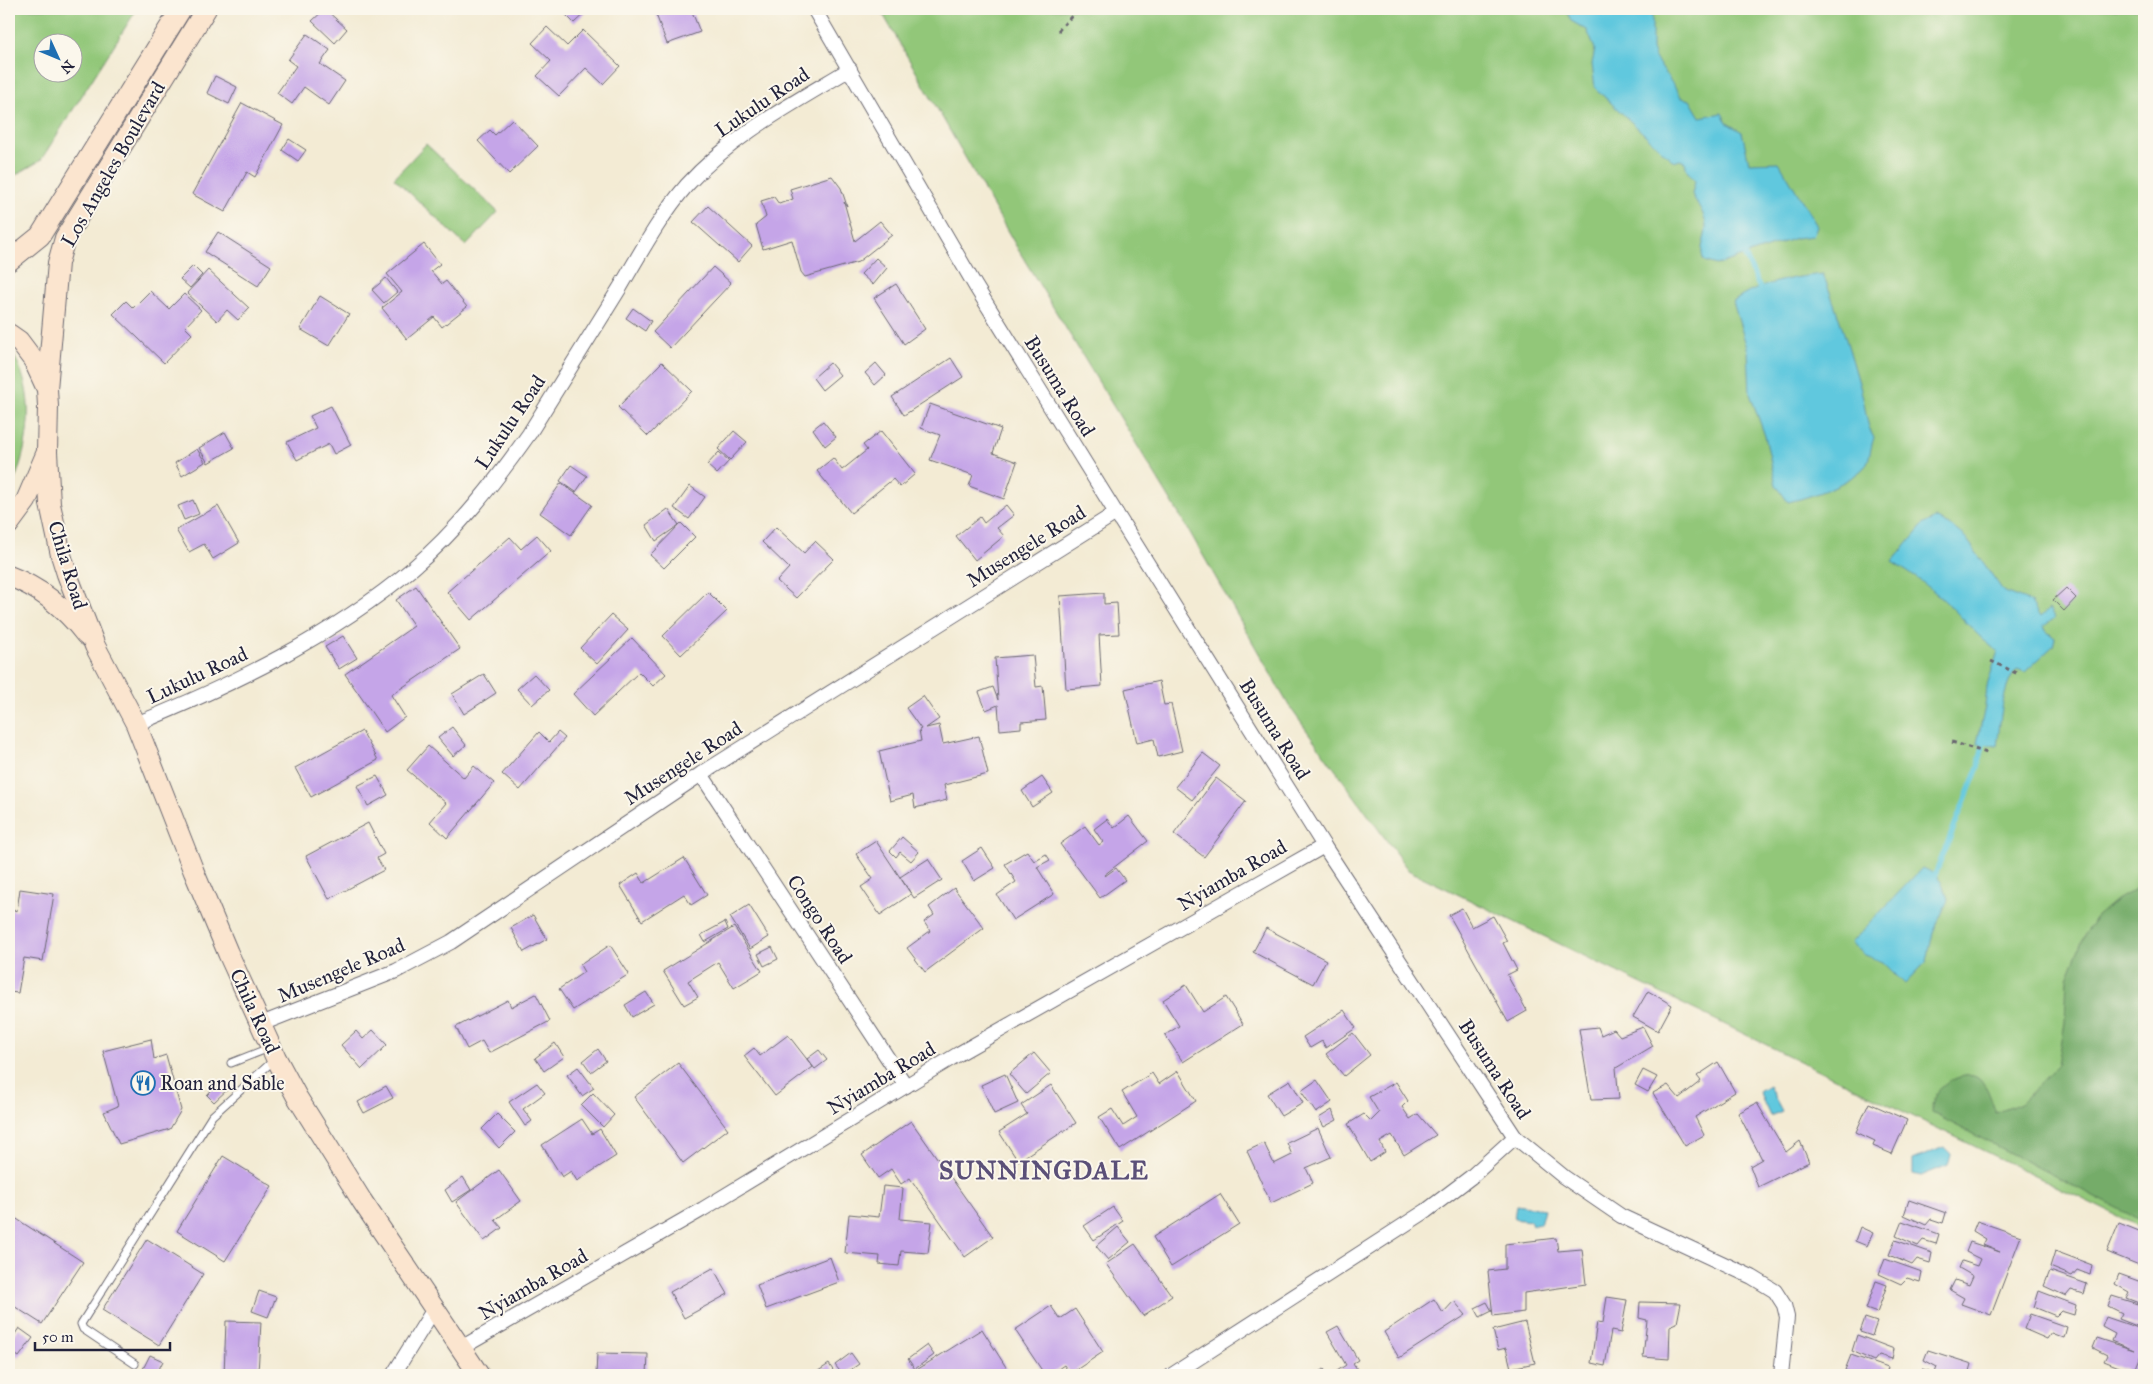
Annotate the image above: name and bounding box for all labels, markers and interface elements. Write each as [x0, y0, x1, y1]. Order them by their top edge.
north arrow [32, 32, 82, 82]
text: N [57, 57, 77, 77]
street label: Lukulu Road [710, 62, 814, 142]
street label: Los Angeles Boulevard [56, 77, 171, 251]
street label: Busuma Road [1020, 331, 1100, 441]
street label: Lukulu Road [470, 370, 550, 474]
street label: Musengele Road [962, 500, 1090, 593]
street label: Chila Road [43, 518, 93, 612]
street label: Lukulu Road [143, 641, 251, 709]
street label: Busuma Road [1235, 674, 1315, 784]
street label: Musengele Road [620, 716, 747, 811]
street label: Nyiamba Road [1173, 834, 1291, 916]
street label: Congo Road [782, 870, 858, 969]
street label: Musengele Road [274, 932, 409, 1008]
street label: Chila Road [225, 965, 285, 1057]
street label: Busuma Road [1454, 1015, 1536, 1123]
street label: Nyiamba Road [823, 1036, 939, 1120]
restaurant icon: Roan and Sable [130, 1070, 156, 1096]
place label: Roan and Sable [160, 1071, 285, 1095]
district label: SUNNINGDALE [939, 1155, 1149, 1186]
street label: Nyiamba Road [474, 1243, 592, 1325]
scale bar [35, 1319, 170, 1351]
text: 50 m [42, 1328, 74, 1346]

